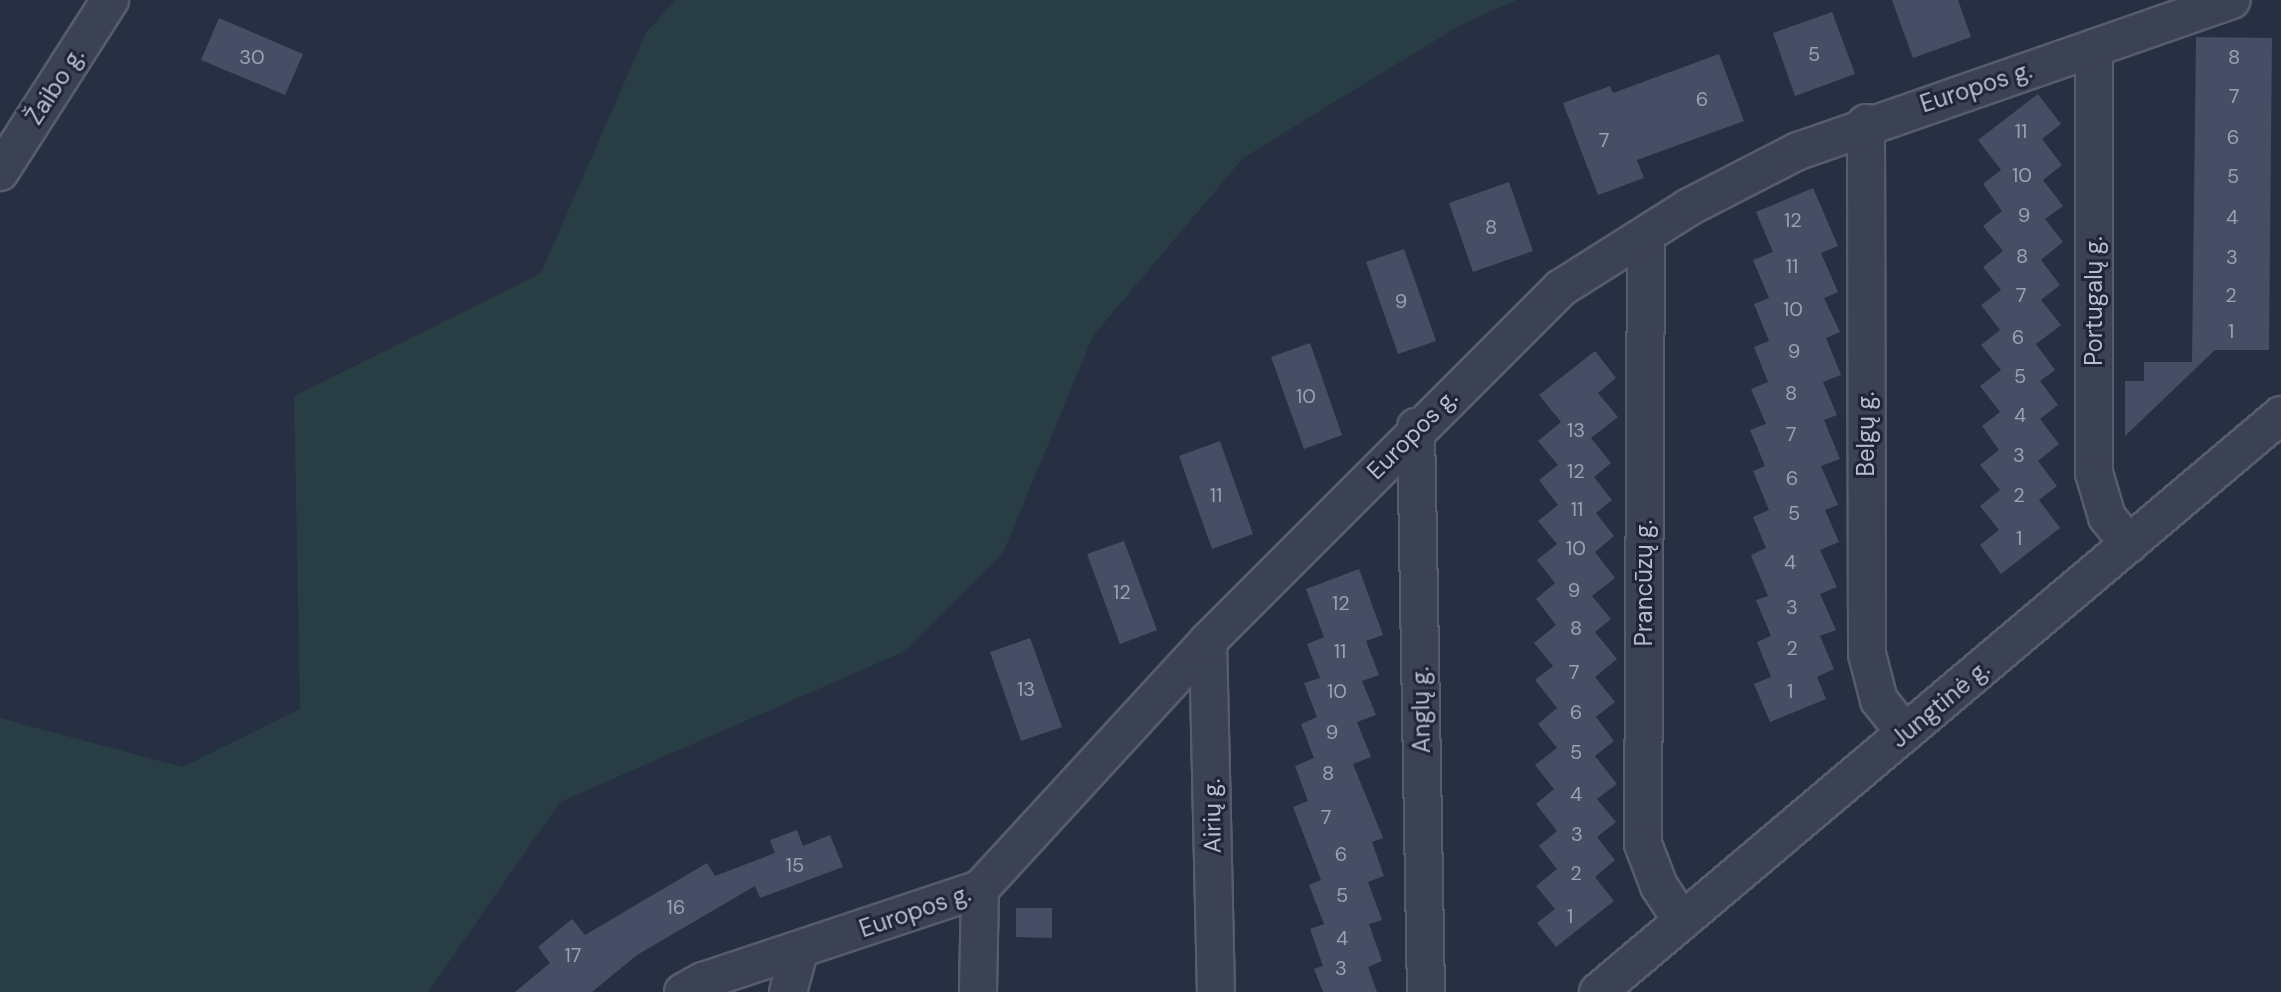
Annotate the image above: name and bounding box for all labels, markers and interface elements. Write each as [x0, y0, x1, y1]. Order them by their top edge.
street label: Žaibo g. [20, 42, 90, 130]
house number: 5 [1808, 42, 1820, 66]
house number: 30 [239, 45, 265, 69]
house number: 8 [2228, 45, 2240, 69]
street label: Europos g. [1916, 55, 2036, 119]
house number: 7 [2229, 84, 2239, 108]
house number: 6 [1696, 87, 1708, 111]
house number: 11 [2015, 119, 2027, 143]
house number: 6 [2227, 125, 2239, 149]
house number: 7 [1599, 128, 1609, 152]
house number: 10 [2012, 163, 2032, 187]
house number: 5 [2227, 164, 2239, 188]
house number: 9 [2018, 203, 2030, 227]
house number: 4 [2226, 205, 2238, 229]
house number: 12 [1784, 208, 1802, 232]
house number: 8 [1485, 215, 1497, 239]
street label: Portugalų g. [2080, 236, 2108, 366]
house number: 8 [2016, 244, 2028, 268]
house number: 3 [2226, 245, 2238, 269]
house number: 11 [1786, 254, 1798, 278]
house number: 7 [2016, 283, 2026, 307]
house number: 2 [2225, 283, 2237, 307]
house number: 9 [1395, 289, 1407, 313]
house number: 10 [1783, 297, 1803, 321]
house number: 1 [2228, 319, 2234, 343]
house number: 6 [2012, 325, 2024, 349]
house number: 9 [1788, 339, 1800, 363]
house number: 5 [2014, 364, 2026, 388]
house number: 8 [1785, 381, 1797, 405]
street label: Europos g. [1361, 383, 1463, 485]
house number: 10 [1296, 384, 1316, 408]
street label: Belgų g. [1852, 391, 1880, 477]
house number: 4 [2014, 403, 2026, 427]
house number: 13 [1567, 418, 1585, 442]
house number: 7 [1786, 422, 1796, 446]
house number: 3 [2013, 443, 2025, 467]
house number: 12 [1567, 459, 1585, 483]
house number: 6 [1786, 466, 1798, 490]
house number: 11 [1210, 483, 1222, 507]
house number: 2 [2013, 483, 2025, 507]
house number: 11 [1571, 497, 1583, 521]
house number: 5 [1788, 501, 1800, 525]
street label: Prancūzų g. [1630, 520, 1658, 646]
house number: 1 [2016, 526, 2022, 550]
house number: 10 [1566, 536, 1586, 560]
house number: 4 [1784, 550, 1796, 574]
house number: 9 [1568, 578, 1580, 602]
house number: 12 [1113, 580, 1131, 604]
house number: 12 [1332, 591, 1350, 615]
house number: 3 [1786, 595, 1798, 619]
house number: 8 [1570, 616, 1582, 640]
house number: 2 [1786, 636, 1798, 660]
house number: 11 [1334, 639, 1346, 663]
street label: Jungtinė g. [1885, 654, 1995, 754]
house number: 7 [1569, 660, 1579, 684]
street label: Anglų g. [1406, 666, 1436, 754]
house number: 13 [1017, 677, 1035, 701]
house number: 10 [1327, 679, 1347, 703]
house number: 1 [1787, 679, 1793, 703]
house number: 6 [1570, 700, 1582, 724]
house number: 9 [1326, 720, 1338, 744]
house number: 5 [1570, 740, 1582, 764]
house number: 8 [1322, 761, 1334, 785]
street label: Airių g. [1197, 778, 1227, 854]
house number: 4 [1570, 782, 1582, 806]
house number: 7 [1321, 805, 1331, 829]
house number: 3 [1571, 822, 1583, 846]
house number: 6 [1335, 842, 1347, 866]
house number: 15 [786, 853, 804, 877]
house number: 2 [1570, 861, 1582, 885]
street label: Europos g. [856, 879, 974, 943]
house number: 5 [1336, 883, 1348, 907]
house number: 16 [667, 895, 685, 919]
house number: 1 [1567, 904, 1573, 928]
house number: 4 [1336, 926, 1348, 950]
house number: 17 [565, 943, 581, 967]
house number: 3 [1335, 956, 1347, 980]

